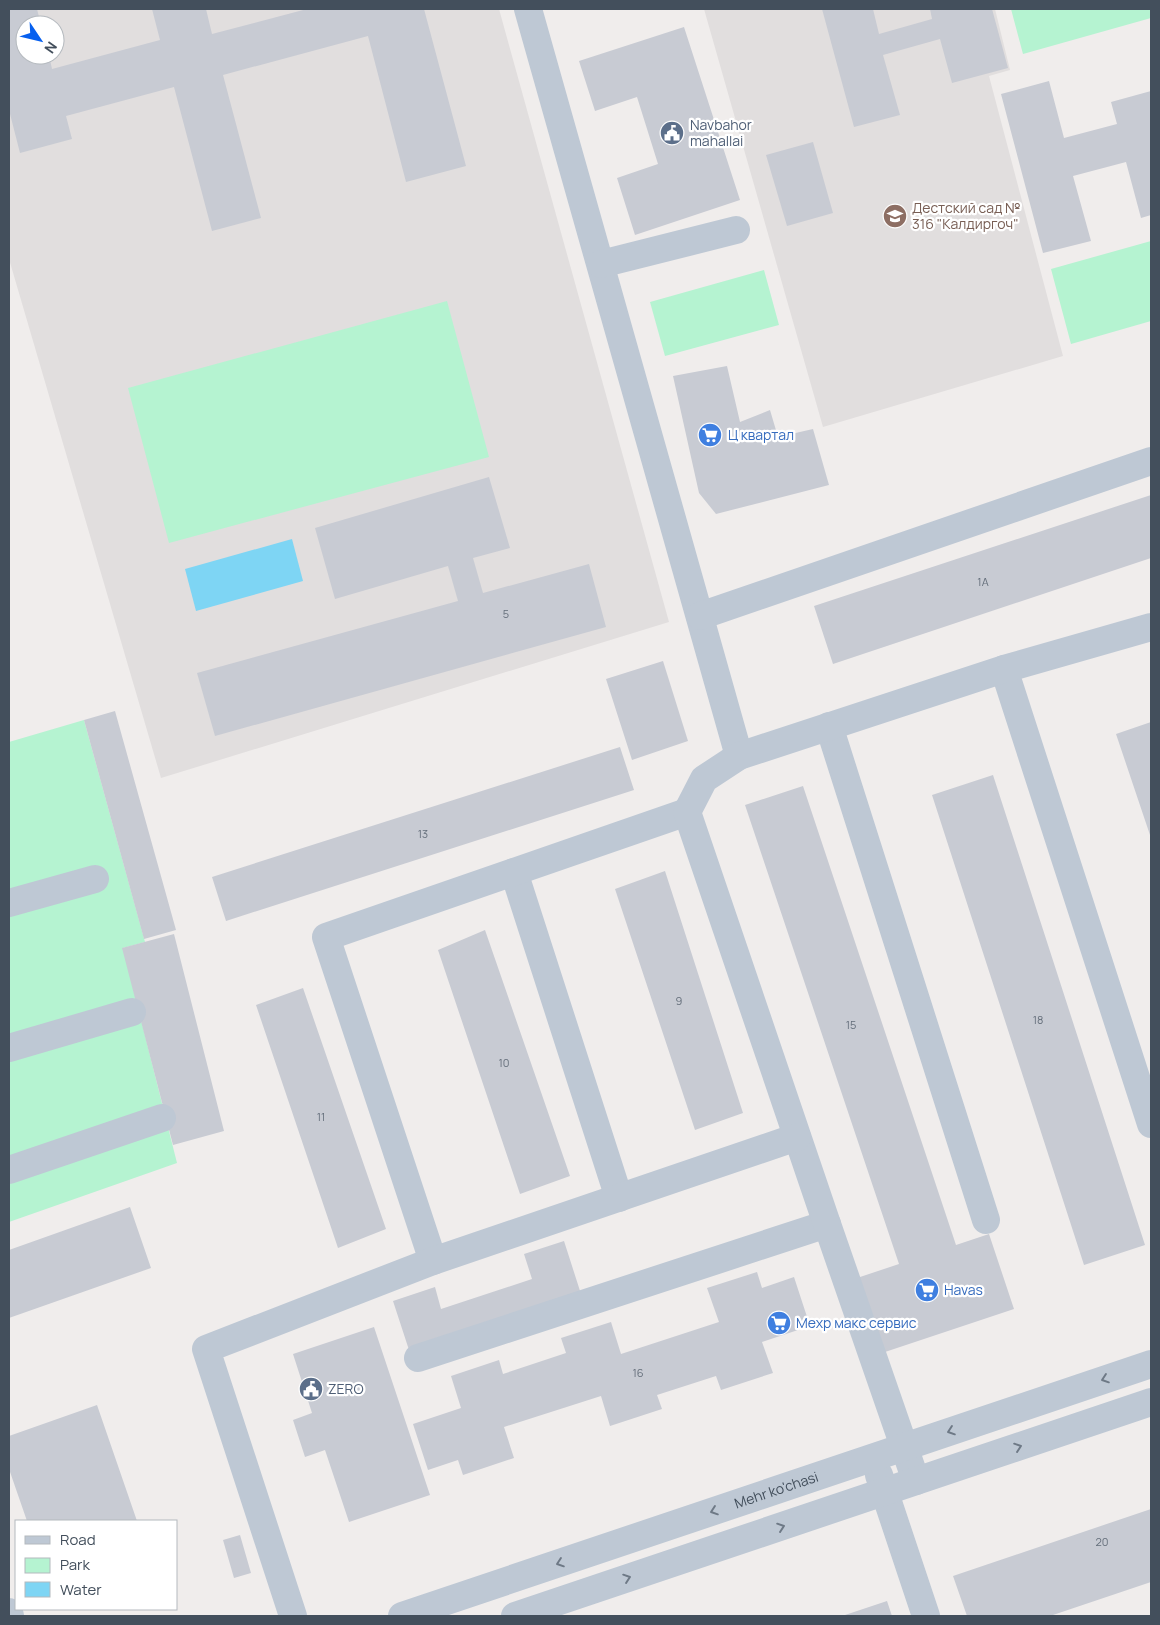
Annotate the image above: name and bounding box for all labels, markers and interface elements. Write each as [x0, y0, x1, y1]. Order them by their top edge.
north arrow [15, 15, 65, 65]
text: N [40, 38, 62, 57]
place label: Navbahor mahallai [690, 115, 752, 150]
public building icon: Navbahor mahallai [659, 120, 685, 146]
place label: Дестский сад № 316 "Калдиргоч" [912, 198, 1021, 233]
school or university icon: Дестский сад № 316 "Калдиргоч" [882, 203, 908, 229]
supermarket icon: Ц квартал [697, 422, 723, 448]
place label: Ц квартал [728, 425, 794, 444]
house number: 1А [977, 574, 989, 589]
house number: 5 [503, 606, 509, 621]
house number: 13 [418, 826, 428, 841]
house number: 9 [676, 993, 683, 1008]
house number: 18 [1033, 1012, 1043, 1027]
house number: 15 [846, 1017, 856, 1032]
house number: 10 [498, 1055, 510, 1070]
house number: 11 [317, 1109, 325, 1124]
supermarket icon: Havas [914, 1277, 940, 1303]
place label: Havas [944, 1280, 983, 1299]
supermarket icon: Мехр макс сервис [766, 1310, 792, 1336]
place label: Мехр макс сервис [796, 1313, 917, 1332]
house number: 16 [632, 1365, 644, 1380]
one-way arrow [1101, 1374, 1110, 1384]
public building icon: ZERO [298, 1376, 324, 1402]
place label: ZERO [328, 1379, 364, 1398]
one-way arrow [947, 1426, 956, 1436]
one-way arrow [1014, 1443, 1022, 1453]
street label: Mehr ko'chasi [732, 1467, 821, 1513]
one-way arrow [711, 1506, 719, 1516]
legend [15, 1520, 178, 1610]
one-way arrow [777, 1522, 785, 1532]
text: Road [60, 1529, 96, 1550]
house number: 20 [1096, 1534, 1108, 1549]
text: Park [60, 1554, 90, 1575]
one-way arrow [557, 1557, 565, 1567]
one-way arrow [622, 1574, 631, 1584]
text: Water [60, 1579, 102, 1600]

